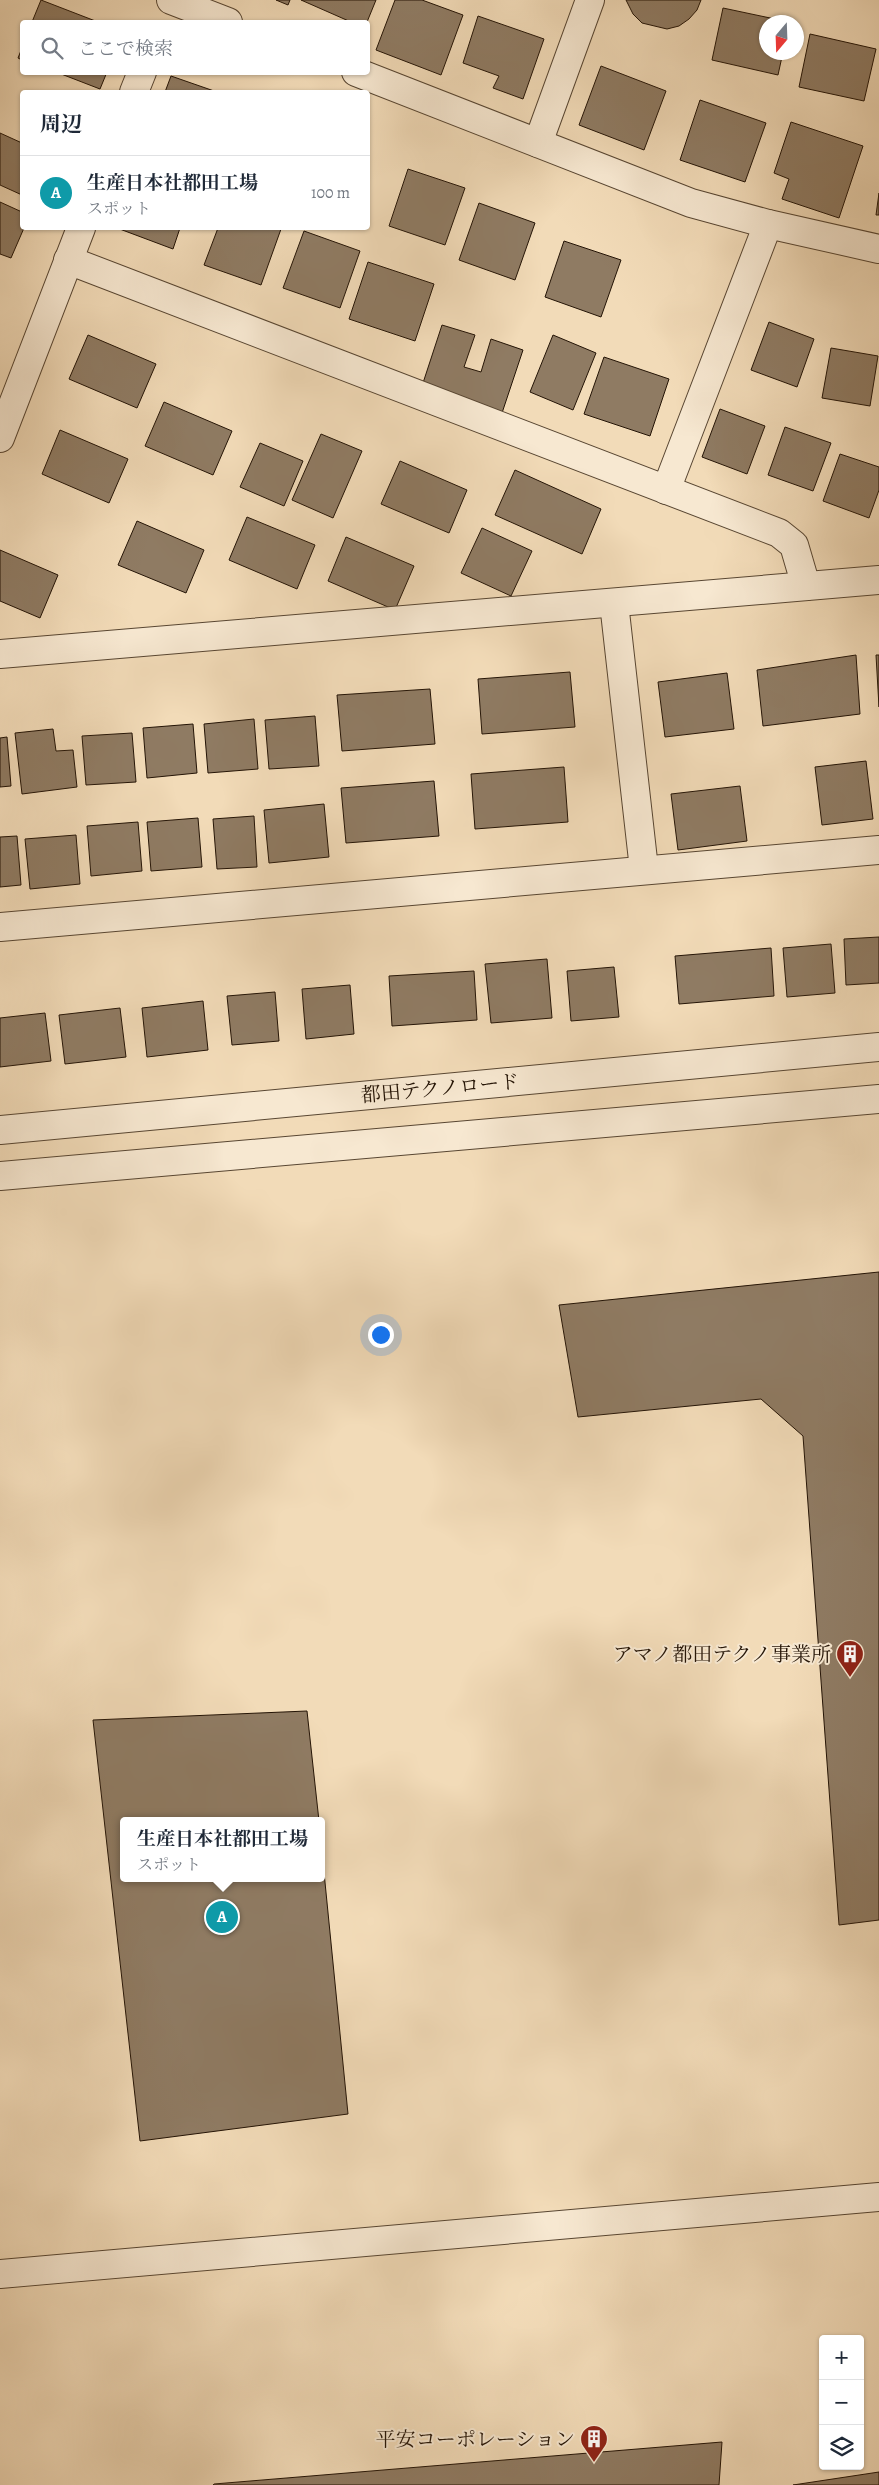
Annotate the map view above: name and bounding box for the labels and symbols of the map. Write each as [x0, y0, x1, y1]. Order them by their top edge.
north arrow [759, 15, 804, 60]
street label: 都田テクノロード [360, 1068, 520, 1109]
your location [368, 1322, 394, 1348]
building icon: アマノ都田テクノ事業所 [835, 1639, 865, 1678]
place label: アマノ都田テクノ事業所 [613, 1641, 831, 1668]
pin: A [206, 1898, 238, 1936]
building icon: 平安コーポレーション [579, 2424, 609, 2463]
place label: 平安コーポレーション [376, 2426, 575, 2453]

